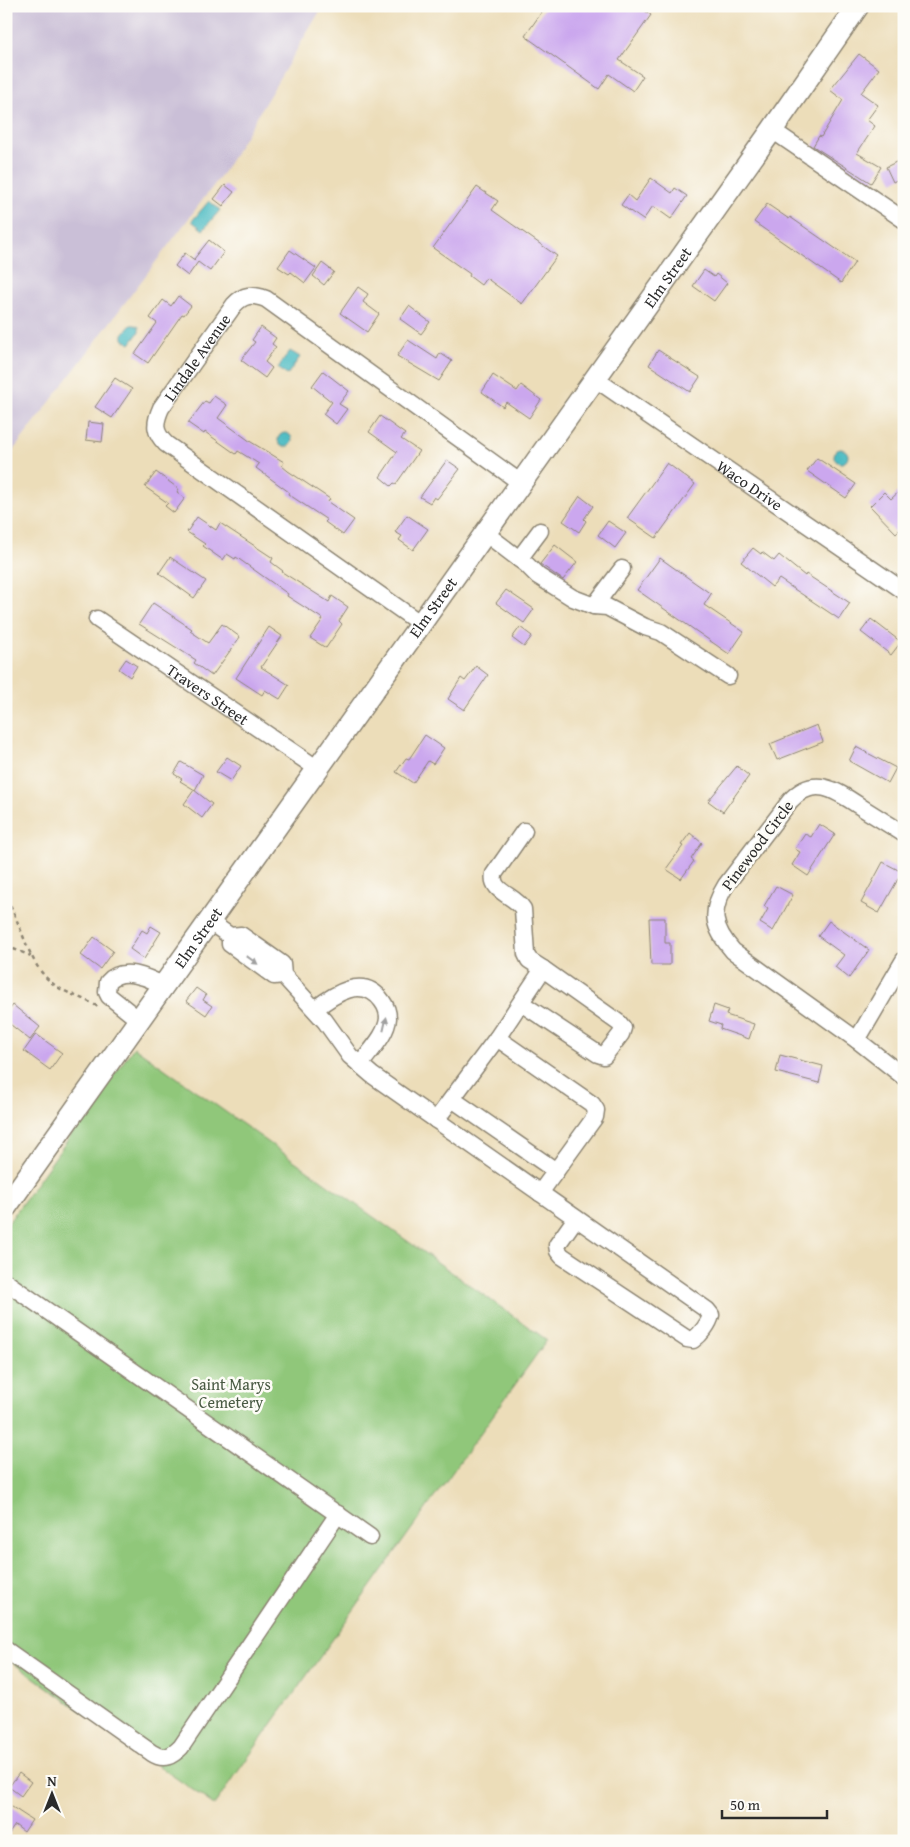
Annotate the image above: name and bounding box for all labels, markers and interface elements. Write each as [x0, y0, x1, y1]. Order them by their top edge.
street label: Elm Street [637, 242, 697, 313]
street label: Lindale Avenue [158, 309, 236, 406]
street label: Waco Drive [712, 454, 788, 516]
street label: Elm Street [403, 572, 463, 643]
street label: Travers Street [162, 658, 254, 731]
street label: Pinewood Circle [715, 795, 799, 895]
street label: Elm Street [168, 902, 228, 973]
one-way arrow [246, 955, 259, 965]
one-way arrow [381, 1016, 389, 1031]
park label: Saint Marys Cemetery [191, 1372, 271, 1414]
north arrow [28, 1770, 78, 1820]
text: N [47, 1771, 57, 1791]
scale bar [722, 1787, 828, 1819]
text: 50 m [730, 1794, 761, 1815]

